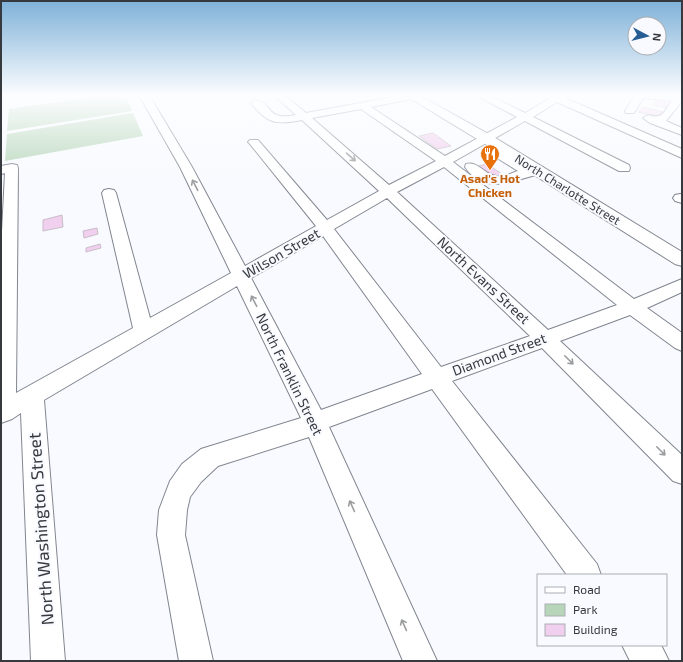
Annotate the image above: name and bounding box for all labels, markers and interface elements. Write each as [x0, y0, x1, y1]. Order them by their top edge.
north arrow [627, 16, 667, 56]
text: N [650, 33, 664, 42]
restaurant icon: Asad's Hot Chicken [479, 143, 501, 171]
street label: North Charlotte Street [513, 151, 624, 227]
one-way arrow [345, 152, 355, 161]
place label: Asad's Hot Chicken [460, 171, 520, 199]
one-way arrow [191, 179, 198, 191]
street label: Wilson Street [239, 224, 323, 282]
street label: North Evans Street [434, 233, 534, 327]
one-way arrow [249, 295, 257, 307]
street label: North Franklin Street [253, 310, 327, 438]
street label: Diamond Street [450, 329, 548, 379]
one-way arrow [564, 355, 574, 365]
street label: North Washington Street [23, 432, 58, 626]
one-way arrow [656, 447, 666, 456]
one-way arrow [348, 501, 355, 513]
legend [537, 574, 667, 646]
text: Road [573, 582, 601, 596]
text: Park [573, 602, 598, 616]
one-way arrow [400, 620, 408, 632]
text: Building [573, 622, 618, 636]

